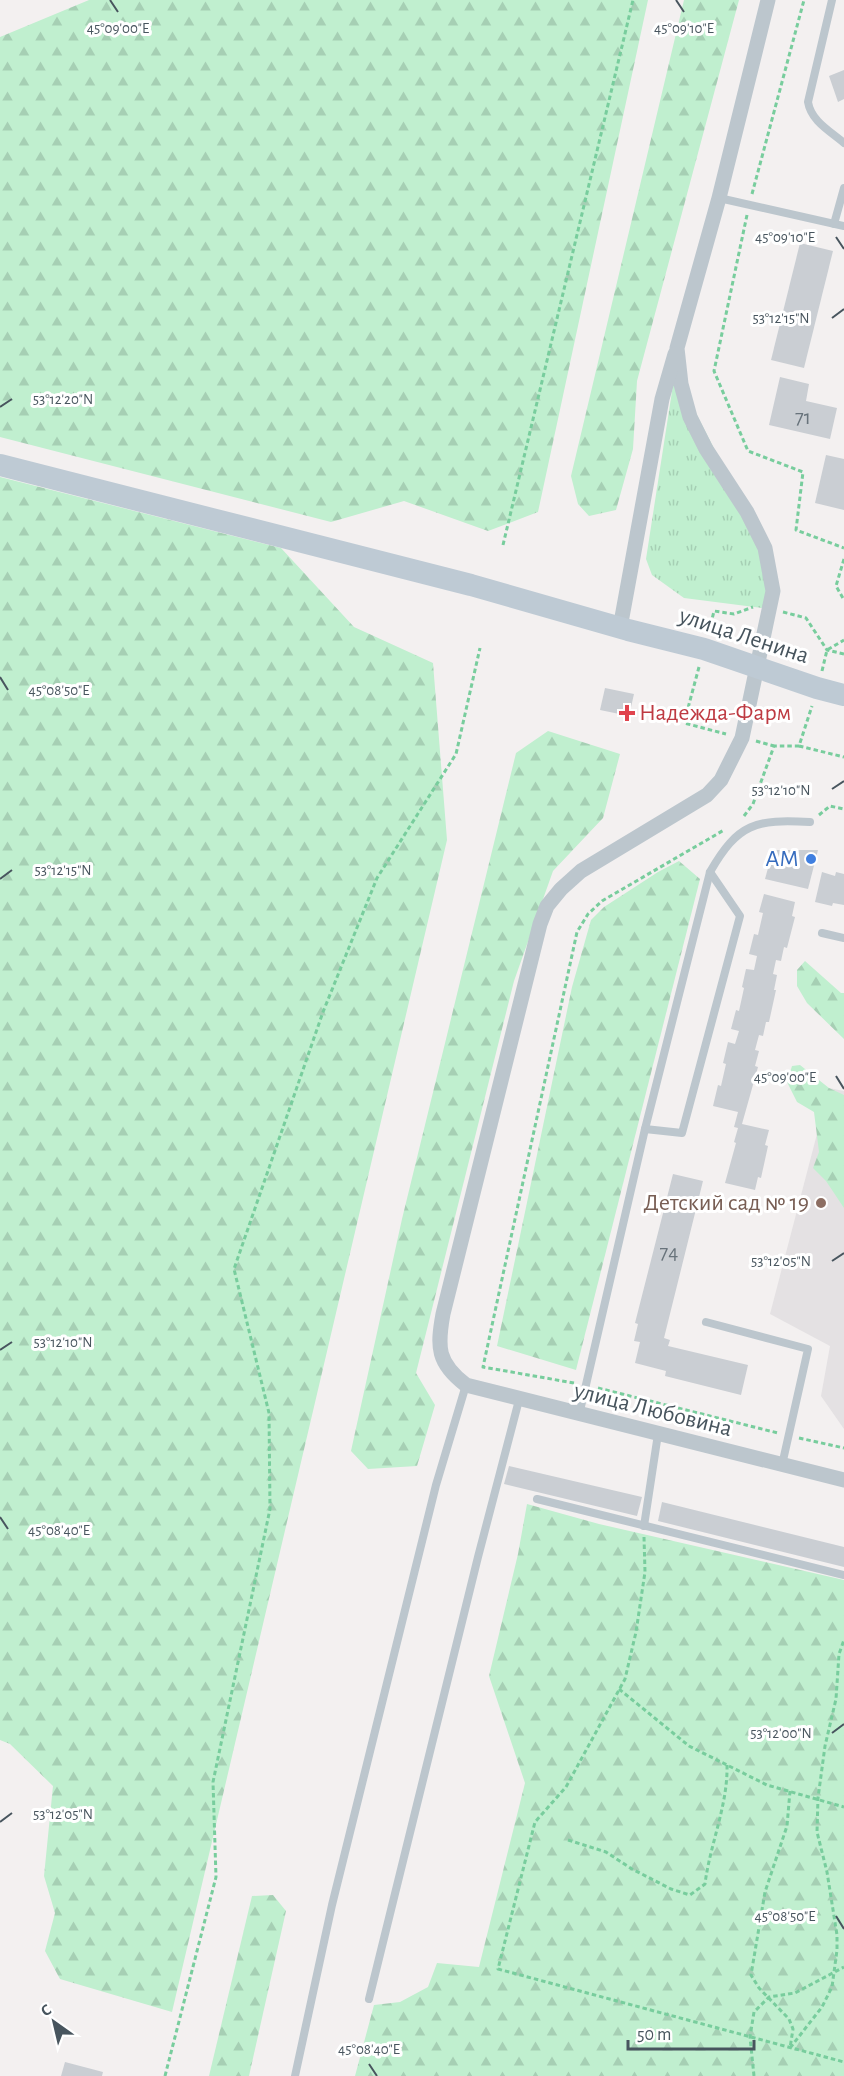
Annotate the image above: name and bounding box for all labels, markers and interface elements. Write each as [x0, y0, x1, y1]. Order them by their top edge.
text: 45°09'00"E [87, 21, 149, 36]
text: 45°09'10"E [654, 21, 714, 36]
text: 45°09'10"E [755, 230, 815, 245]
text: 53°12'15"N [752, 311, 810, 326]
text: 53°12'20"N [33, 392, 93, 407]
house number: 71 [795, 407, 811, 428]
street label: улица Ленина [675, 603, 812, 668]
text: 45°08'50"E [28, 683, 90, 698]
place label: Надежда-Фарм [639, 701, 791, 725]
marker: Надежда-Фарм [620, 706, 634, 720]
text: 53°12'10"N [752, 783, 810, 798]
place label: АМ [765, 847, 799, 871]
marker: АМ [804, 852, 818, 866]
text: 53°12'15"N [34, 863, 92, 878]
text: 45°09'00"E [754, 1070, 816, 1085]
place label: Детский сад № 19 [643, 1191, 809, 1215]
marker: Детский сад № 19 [814, 1196, 828, 1210]
house number: 74 [660, 1242, 678, 1263]
text: 53°12'05"N [751, 1254, 811, 1269]
text: 53°12'10"N [34, 1335, 92, 1350]
street label: улица Любовина [571, 1379, 734, 1441]
text: 45°08'40"E [28, 1523, 90, 1538]
text: 53°12'00"N [750, 1726, 812, 1741]
text: 53°12'05"N [33, 1807, 93, 1822]
text: 45°08'50"E [754, 1909, 816, 1924]
north arrow [24, 1992, 84, 2052]
text: С [38, 2001, 54, 2020]
scale bar [628, 2013, 754, 2051]
text: 50 m [637, 2026, 671, 2044]
text: 45°08'40"E [338, 2042, 400, 2057]

